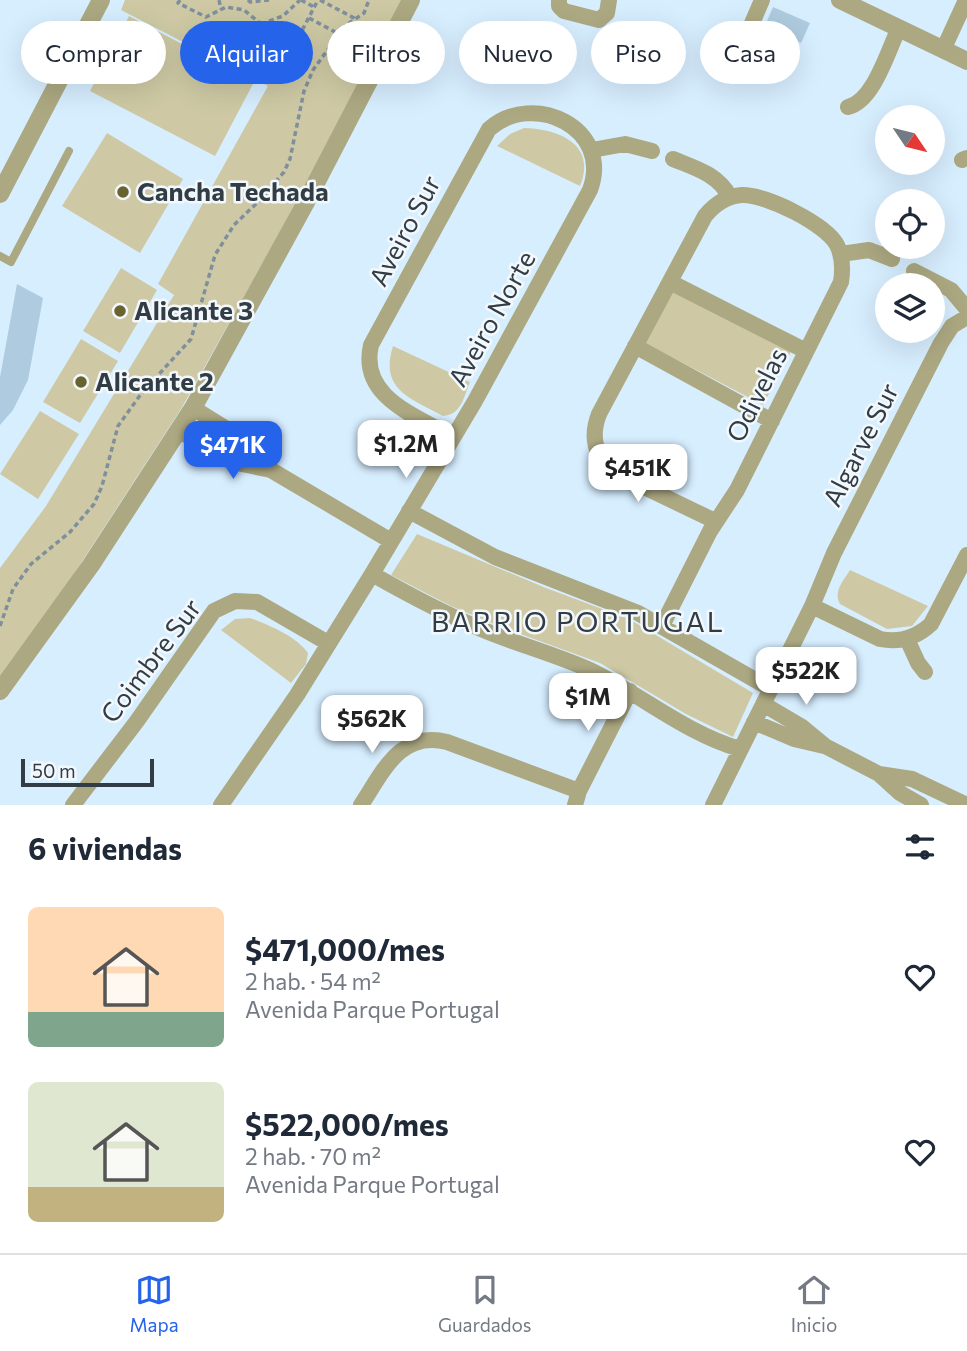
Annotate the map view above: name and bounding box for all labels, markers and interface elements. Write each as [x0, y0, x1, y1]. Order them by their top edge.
chip: Comprar [21, 21, 166, 84]
chip: Alquilar [180, 21, 313, 84]
chip: Filtros [327, 21, 445, 84]
chip: Nuevo [459, 21, 577, 84]
chip: Piso [591, 21, 686, 84]
chip: Casa [700, 21, 800, 84]
north arrow [875, 105, 945, 175]
map controls [875, 105, 945, 343]
street label: Aveiro Sur [362, 170, 446, 291]
place label: Cancha Techada [137, 175, 329, 206]
marker: Cancha Techada [115, 184, 131, 200]
button: locate [875, 189, 945, 259]
street label: Aveiro Norte [441, 245, 541, 392]
button: layers [875, 273, 945, 343]
place label: Alicante 3 [134, 294, 253, 325]
marker: Alicante 3 [112, 303, 128, 319]
street label: Odivelas [719, 342, 793, 447]
place label: Alicante 2 [95, 365, 214, 396]
marker: Alicante 2 [73, 374, 89, 390]
street label: Algarve Sur [815, 378, 904, 511]
pin: $1.2M [357, 420, 455, 480]
pin: $471K [184, 421, 282, 481]
text: $1.2M [374, 429, 438, 457]
text: $471K [200, 430, 266, 458]
pin: $451K [589, 444, 687, 504]
text: $451K [604, 453, 672, 481]
street label: Coimbre Sur [93, 592, 206, 728]
district label: BARRIO PORTUGAL [431, 604, 725, 638]
pin: $522K [757, 648, 855, 707]
text: $522K [772, 656, 840, 684]
pin: $1M [554, 674, 622, 733]
text: $1M [565, 682, 611, 710]
pin: $562K [323, 696, 421, 755]
text: $562K [337, 704, 407, 732]
scale bar [21, 756, 154, 788]
text: 50 m [32, 759, 76, 782]
icon: filters [901, 828, 939, 866]
text: 6 viviendas [28, 829, 182, 866]
text: $471,000/mes [245, 930, 445, 967]
icon: home [84, 935, 168, 1019]
icon: heart [901, 958, 939, 996]
text: 2 hab. · 54 m² [245, 967, 381, 995]
text: Avenida Parque Portugal [245, 995, 500, 1023]
text: $522,000/mes [245, 1105, 449, 1142]
icon: home [84, 1110, 168, 1194]
icon: heart [901, 1133, 939, 1171]
text: 2 hab. · 70 m² [245, 1142, 381, 1170]
text: Avenida Parque Portugal [245, 1170, 500, 1198]
tab: Mapa [130, 1271, 179, 1336]
tab: Guardados [438, 1271, 531, 1336]
tab: Inicio [791, 1271, 837, 1336]

